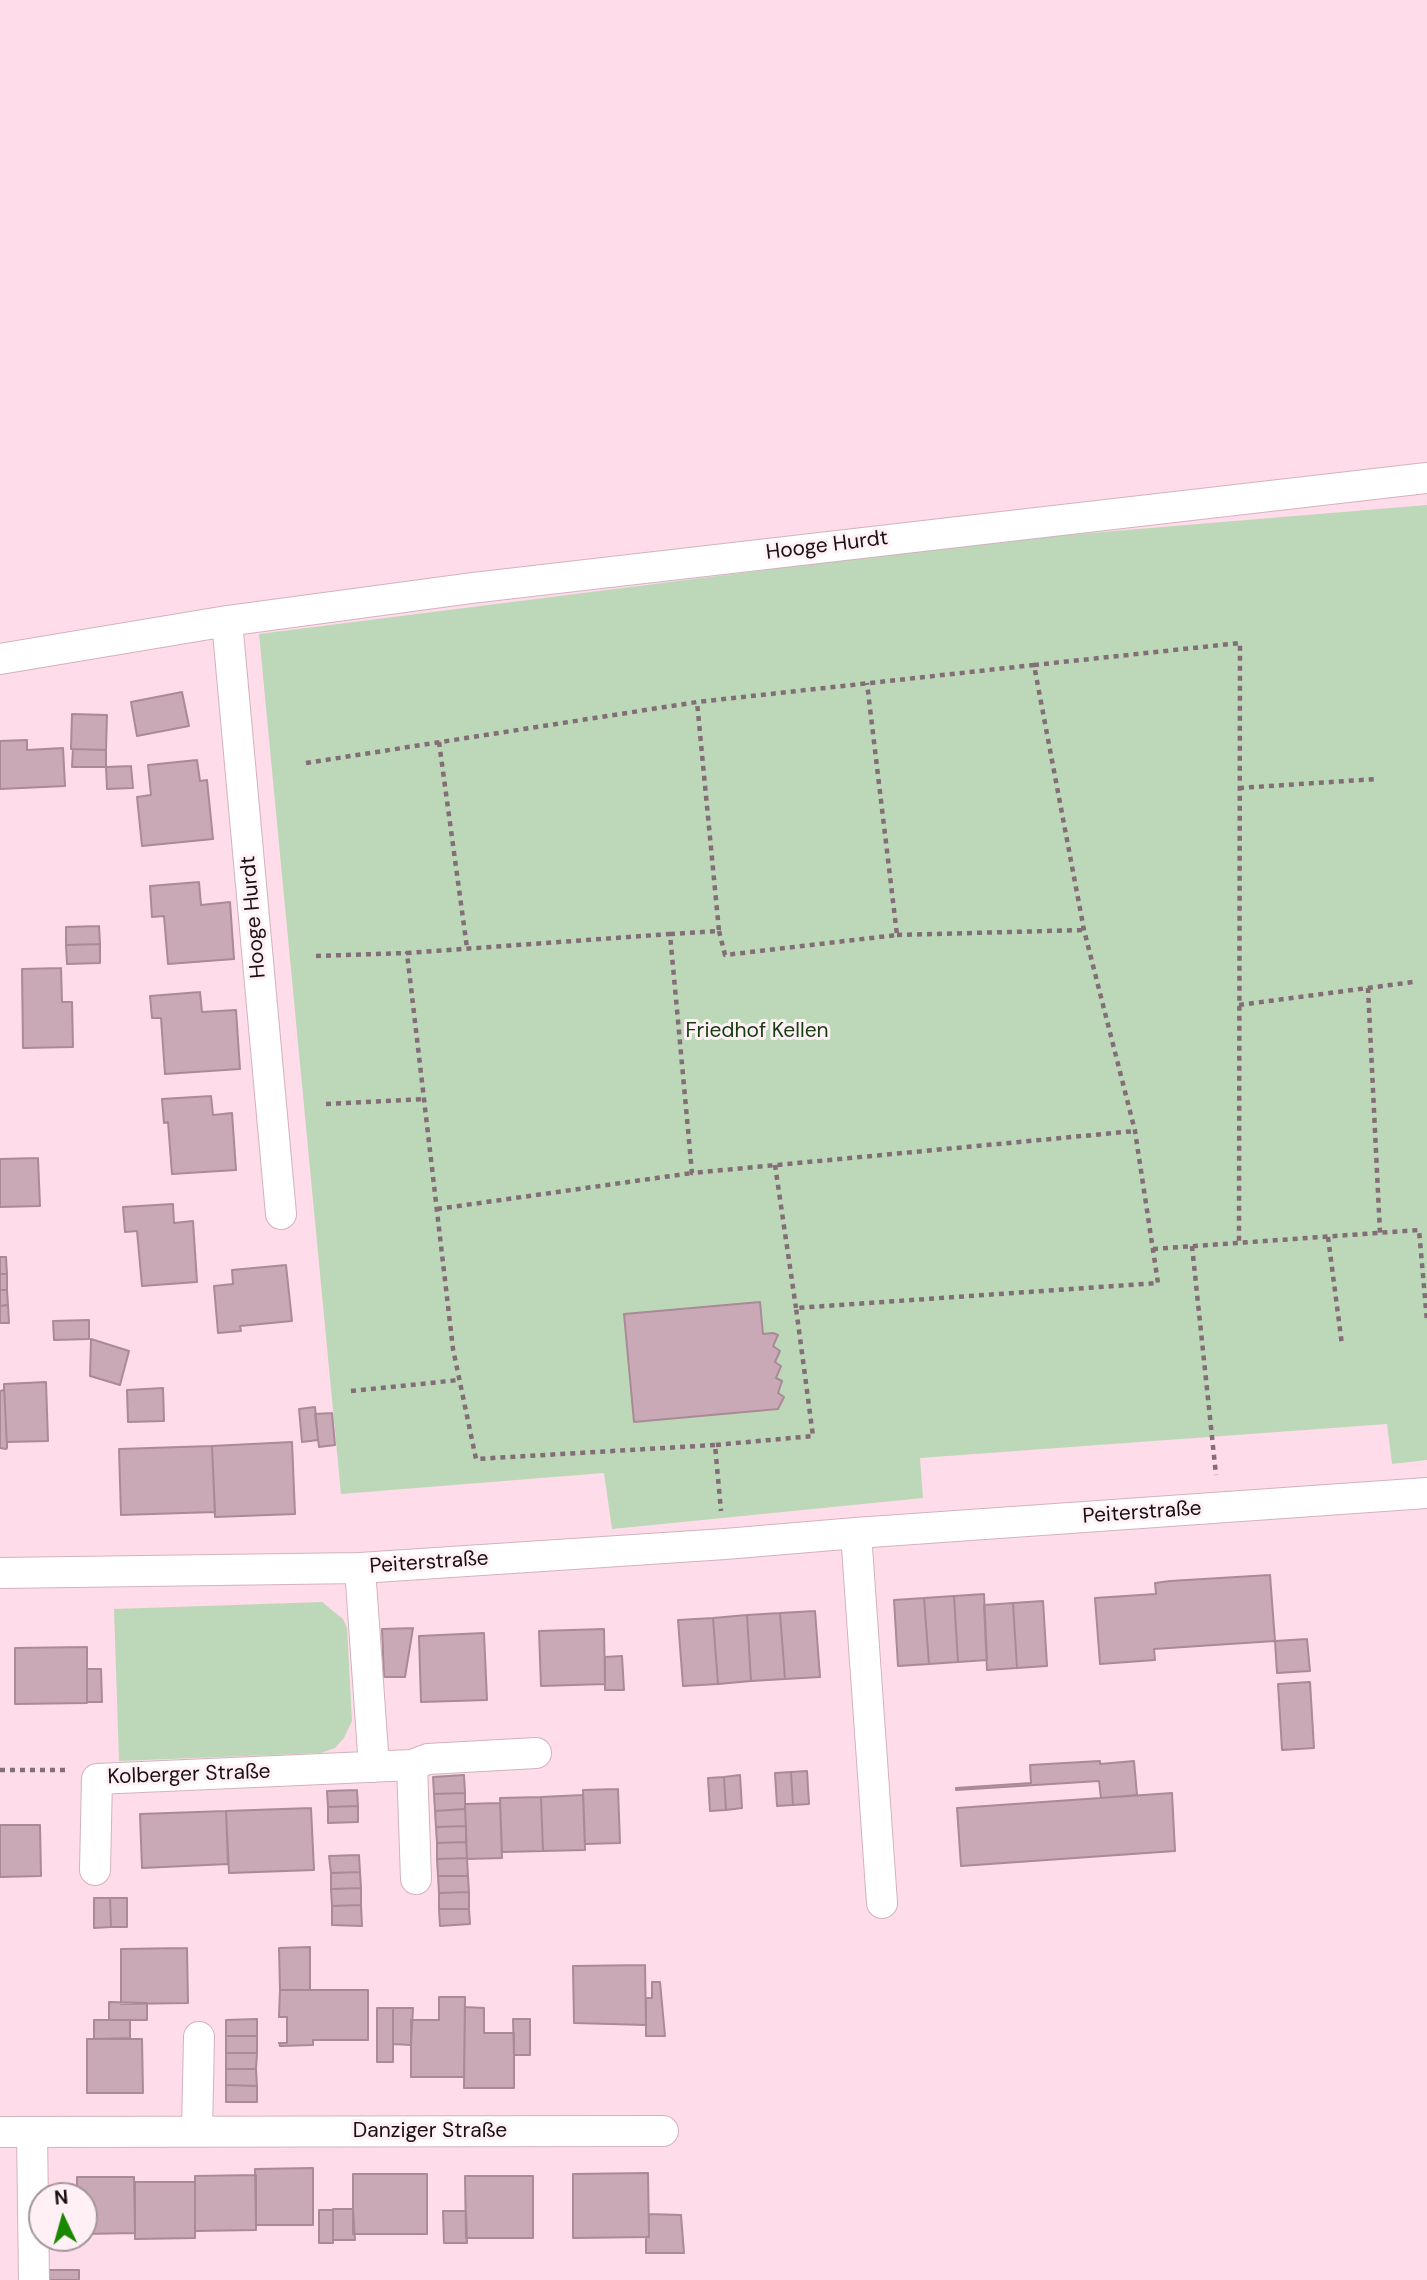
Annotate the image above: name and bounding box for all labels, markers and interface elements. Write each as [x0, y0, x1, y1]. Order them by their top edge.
street label: Hooge Hurdt [765, 526, 889, 566]
street label: Hooge Hurdt [236, 855, 272, 979]
park label: Friedhof Kellen [685, 1018, 829, 1044]
street label: Peiterstraße [1082, 1496, 1202, 1530]
street label: Peiterstraße [369, 1546, 489, 1580]
street label: Kolberger Straße [107, 1760, 271, 1790]
street label: Danziger Straße [353, 2118, 507, 2144]
north arrow [28, 2182, 98, 2252]
text: N [53, 2185, 69, 2211]

